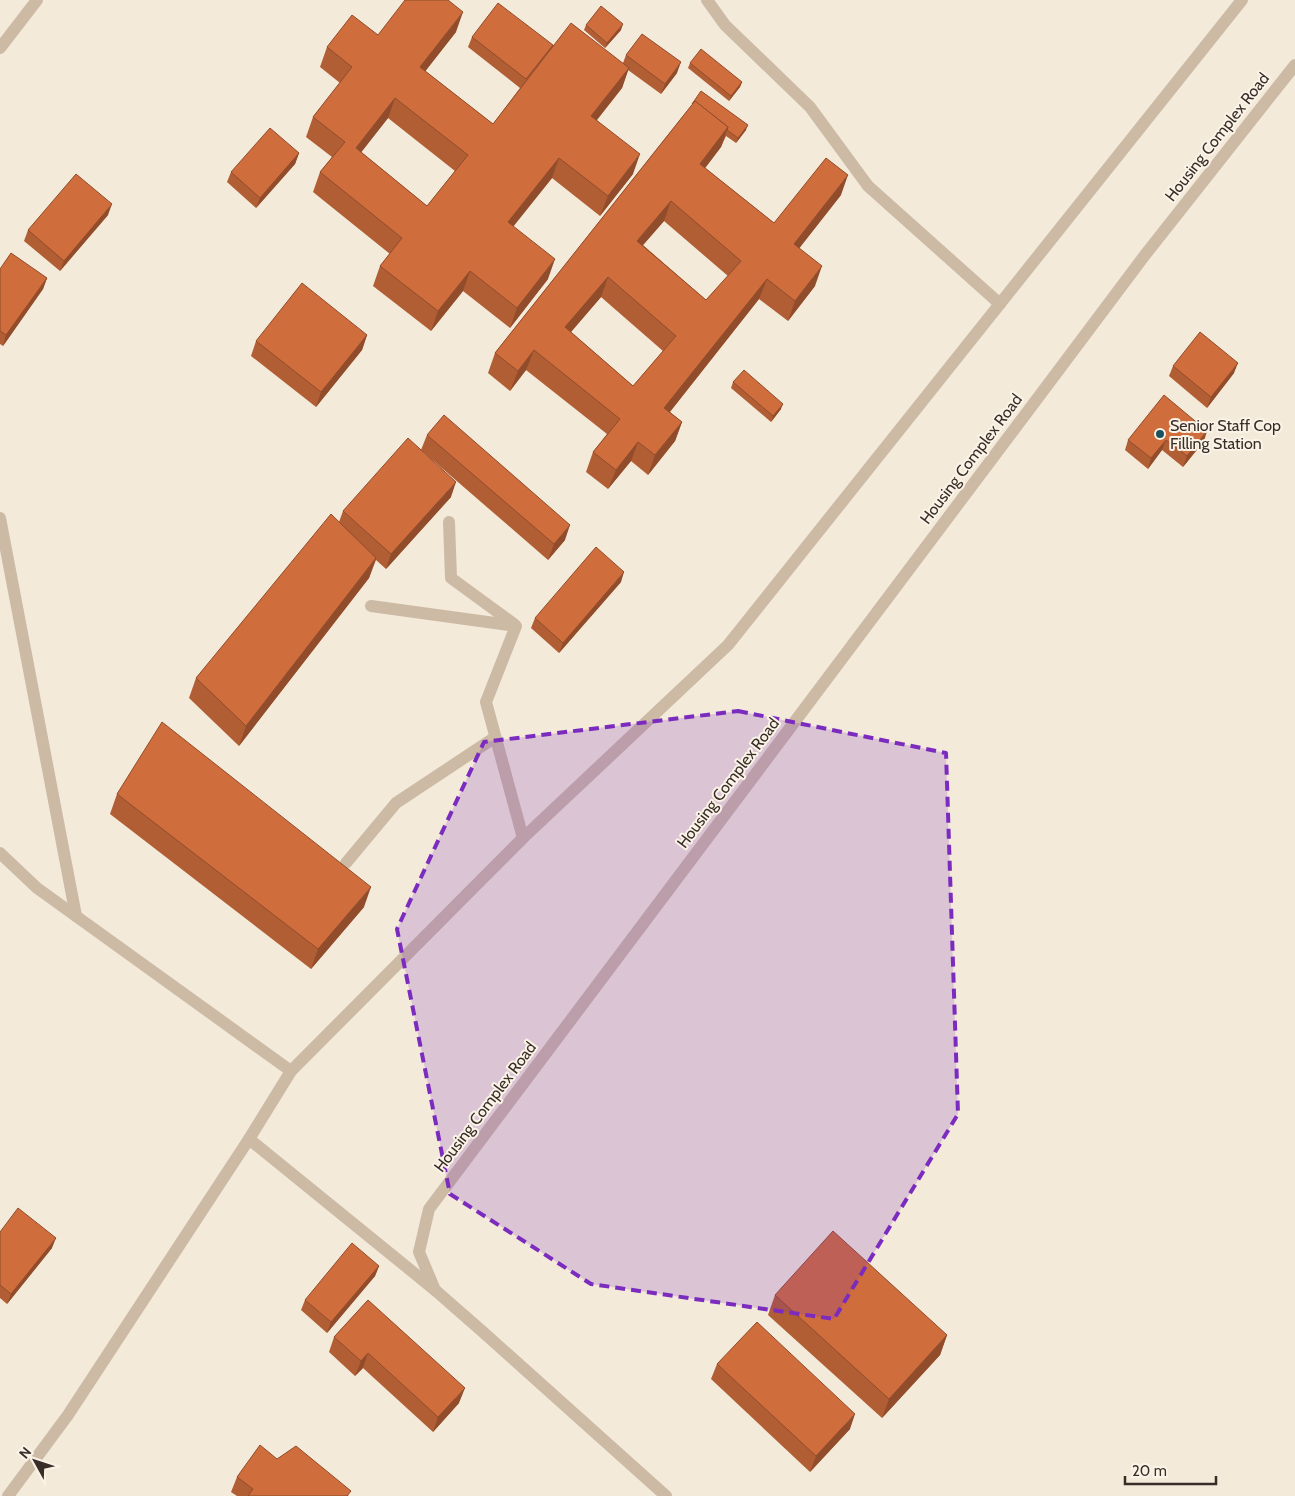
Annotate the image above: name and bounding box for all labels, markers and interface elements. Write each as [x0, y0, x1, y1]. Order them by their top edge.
street label: Housing Complex Road [1161, 69, 1273, 205]
street label: Housing Complex Road [916, 390, 1026, 528]
place label: Senior Staff Cop Filling Station [1170, 416, 1281, 453]
marker: Senior Staff Cop Filling Station [1154, 428, 1166, 440]
street label: Housing Complex Road [673, 714, 783, 852]
street label: Housing Complex Road [430, 1038, 540, 1176]
north arrow [10, 1436, 60, 1486]
text: N [15, 1443, 35, 1462]
scale bar [1125, 1454, 1216, 1486]
text: 20 m [1132, 1462, 1167, 1480]

